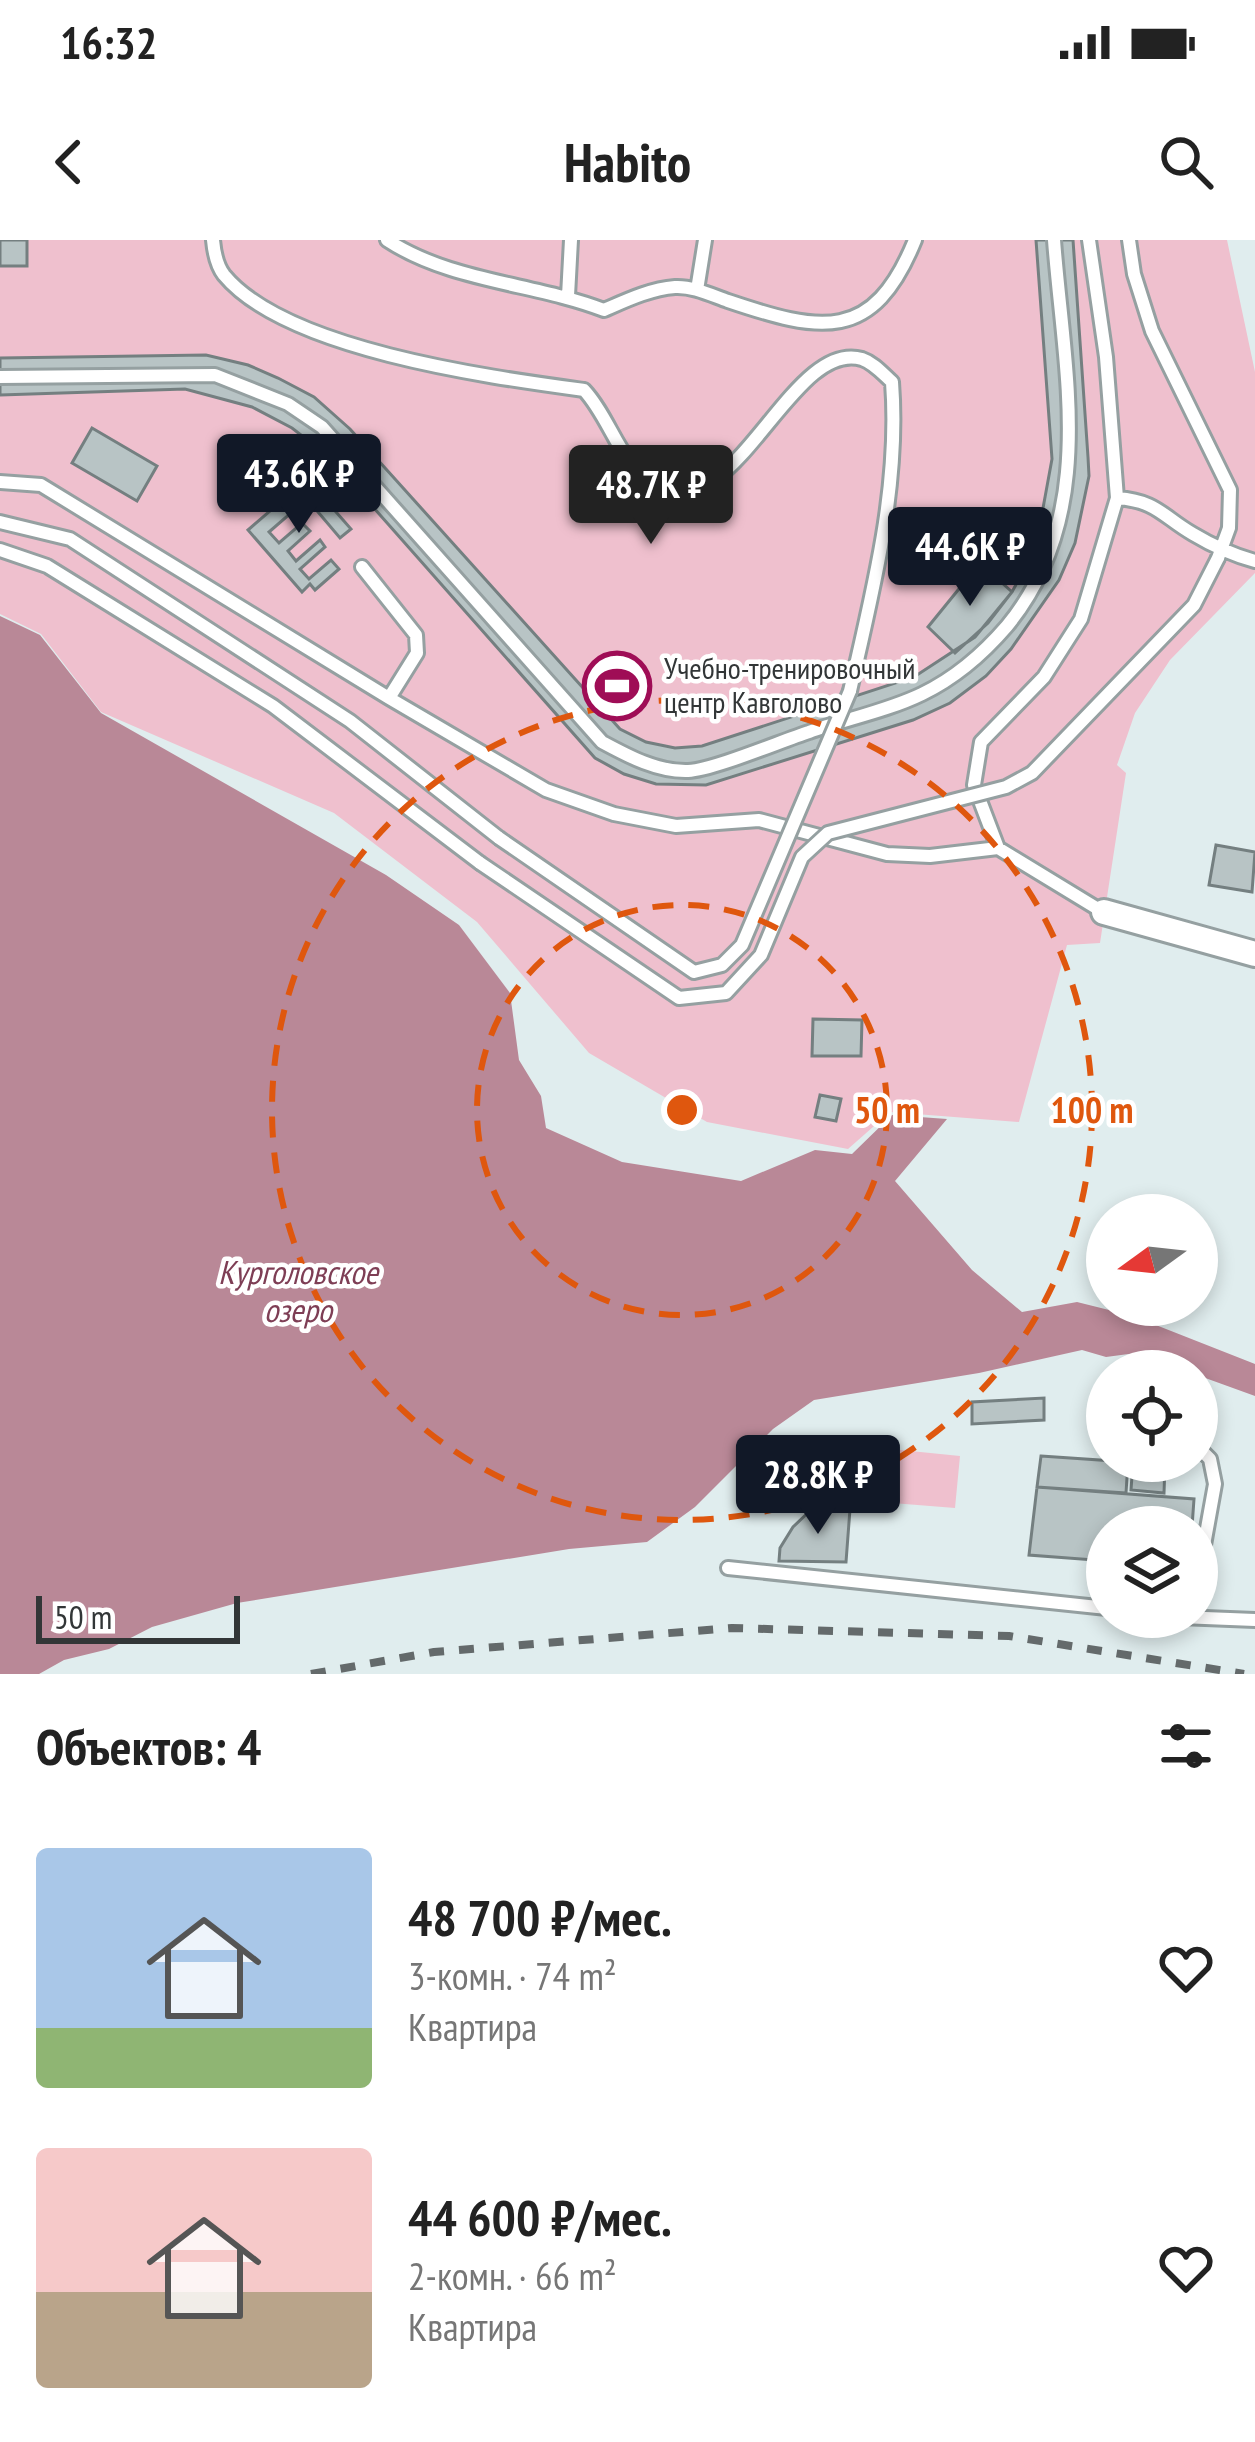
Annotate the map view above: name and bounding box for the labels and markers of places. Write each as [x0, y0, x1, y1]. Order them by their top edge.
pin: 43.6K ₽ [188, 434, 410, 536]
pin: 48.7K ₽ [540, 445, 762, 547]
pin: 44.6K ₽ [859, 507, 1081, 609]
place label: Учебно-тренировочный центр Кавголово [664, 648, 915, 721]
sports icon: Учебно-тренировочный центр Кавголово [582, 651, 652, 721]
centre of rings [661, 1089, 703, 1131]
pin: 28.8K ₽ [707, 1435, 929, 1537]

